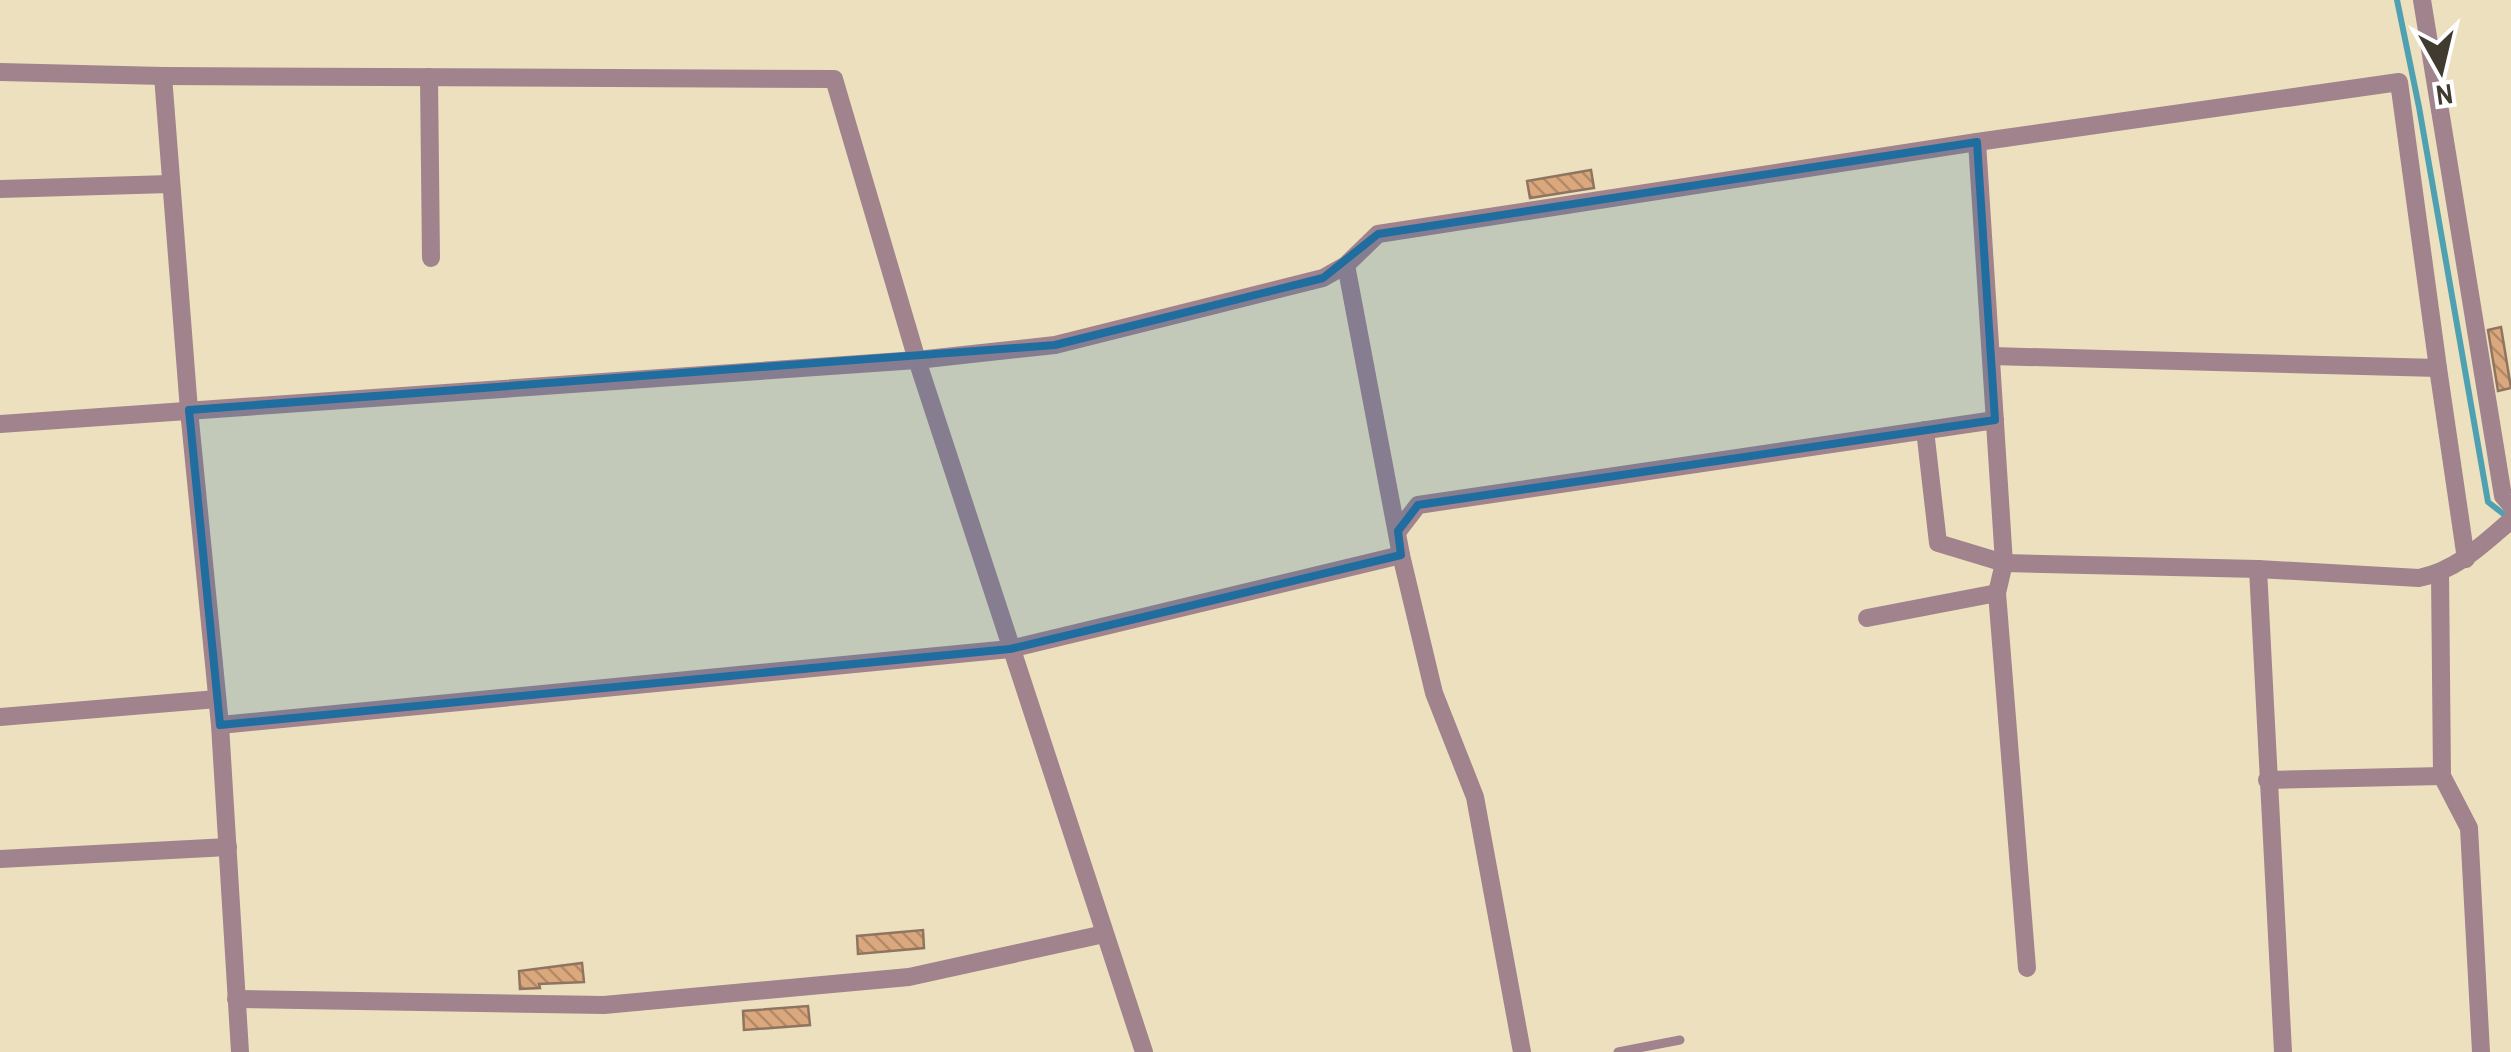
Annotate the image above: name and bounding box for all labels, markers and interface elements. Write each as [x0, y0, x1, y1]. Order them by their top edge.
north arrow [2391, 20, 2491, 120]
text: N [2434, 75, 2455, 115]

